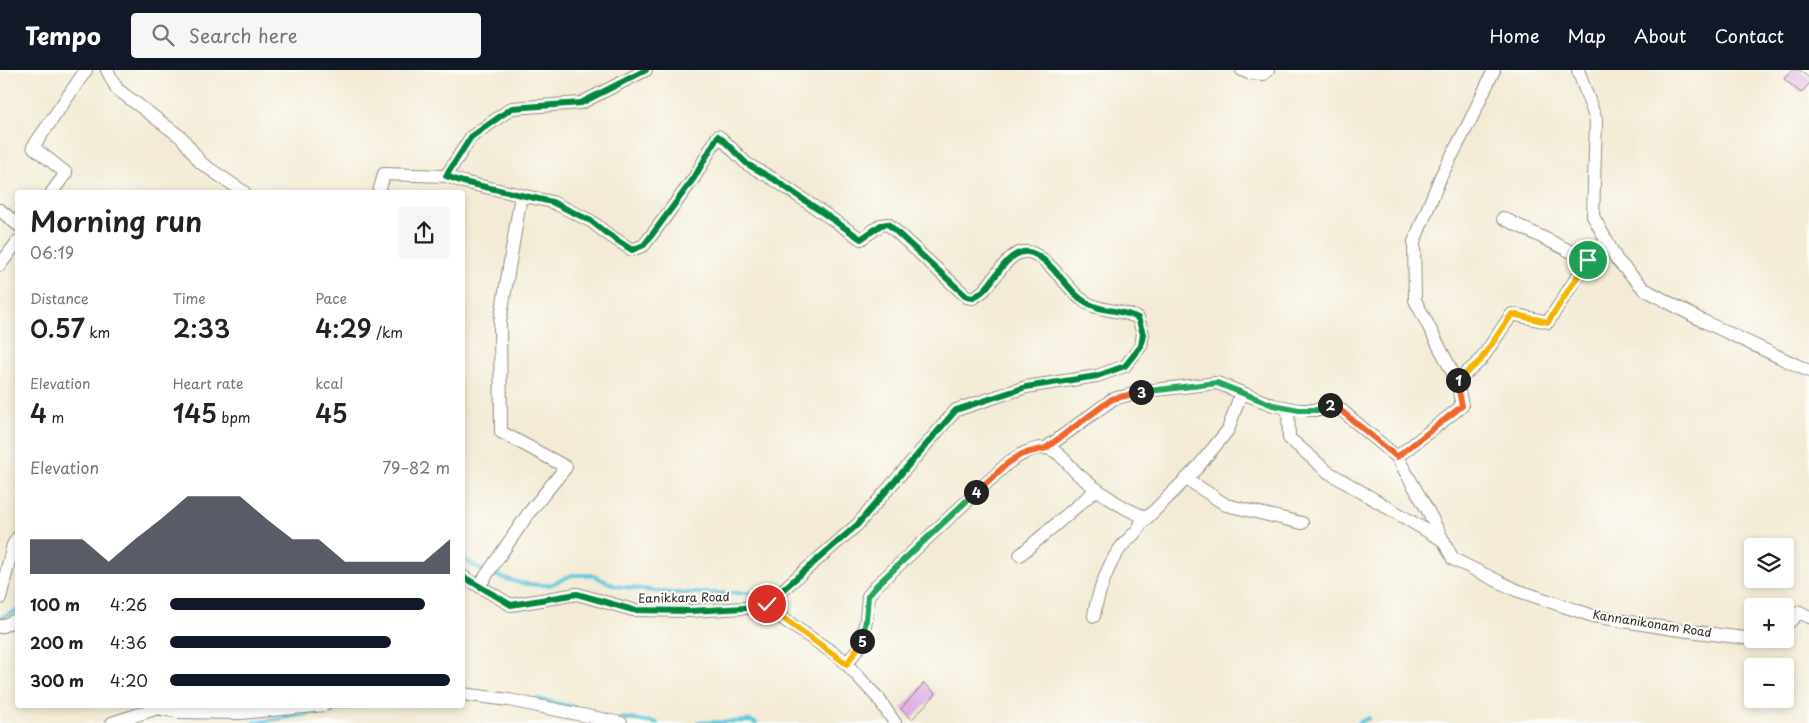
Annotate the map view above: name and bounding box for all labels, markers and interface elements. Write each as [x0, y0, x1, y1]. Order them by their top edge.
search box [131, 13, 481, 58]
text: Tempo [25, 17, 101, 53]
icon: search [149, 21, 177, 49]
text: Search here [189, 21, 297, 49]
text: Home [1489, 22, 1539, 49]
text: Map [1567, 22, 1606, 49]
text: About [1634, 22, 1686, 49]
text: Contact [1714, 22, 1784, 49]
text: Morning run [30, 199, 202, 242]
button: share [398, 207, 450, 259]
pin [1567, 239, 1609, 281]
text: 06:19 [30, 240, 74, 264]
icon: arrive [1574, 246, 1602, 274]
text: Distance [30, 288, 89, 309]
text: Time [173, 288, 206, 309]
text: Pace [315, 288, 347, 309]
text: 0.57 [30, 309, 85, 347]
text: 2:33 [173, 309, 230, 347]
text: 4:29 [315, 309, 372, 347]
text: km [85, 322, 110, 343]
text: /km [372, 322, 403, 343]
pin: 1 [1446, 368, 1470, 392]
text: 1 [1455, 370, 1462, 391]
text: Elevation [30, 373, 90, 394]
text: Heart rate [173, 373, 243, 394]
text: kcal [315, 373, 343, 394]
pin: 3 [1128, 380, 1154, 404]
text: 3 [1137, 382, 1146, 403]
pin: 2 [1318, 392, 1342, 418]
text: 4 [30, 394, 47, 432]
text: 145 [173, 394, 217, 432]
text: 45 [315, 394, 348, 432]
text: 2 [1326, 395, 1335, 416]
text: m [47, 407, 64, 428]
text: bpm [217, 407, 251, 428]
text: Elevation [30, 455, 99, 479]
text: 79–82 m [382, 455, 450, 479]
pin: 4 [964, 480, 988, 504]
text: 4 [972, 482, 981, 503]
map controls [1744, 538, 1794, 708]
button: layers [1744, 538, 1794, 588]
pin [746, 583, 788, 625]
street label: Eanikkara Road [638, 587, 730, 607]
icon: check [753, 590, 781, 618]
text: 100 m [30, 592, 80, 616]
text: 4:26 [110, 592, 147, 616]
button: + [1744, 598, 1794, 648]
street label: Kannanikonam Road [1591, 605, 1713, 641]
pin: 5 [850, 628, 874, 654]
text: 200 m [30, 630, 84, 654]
text: 4:36 [110, 630, 147, 654]
text: 5 [858, 631, 867, 652]
button: − [1744, 658, 1794, 708]
text: 300 m [30, 668, 84, 692]
text: 4:20 [110, 668, 148, 692]

